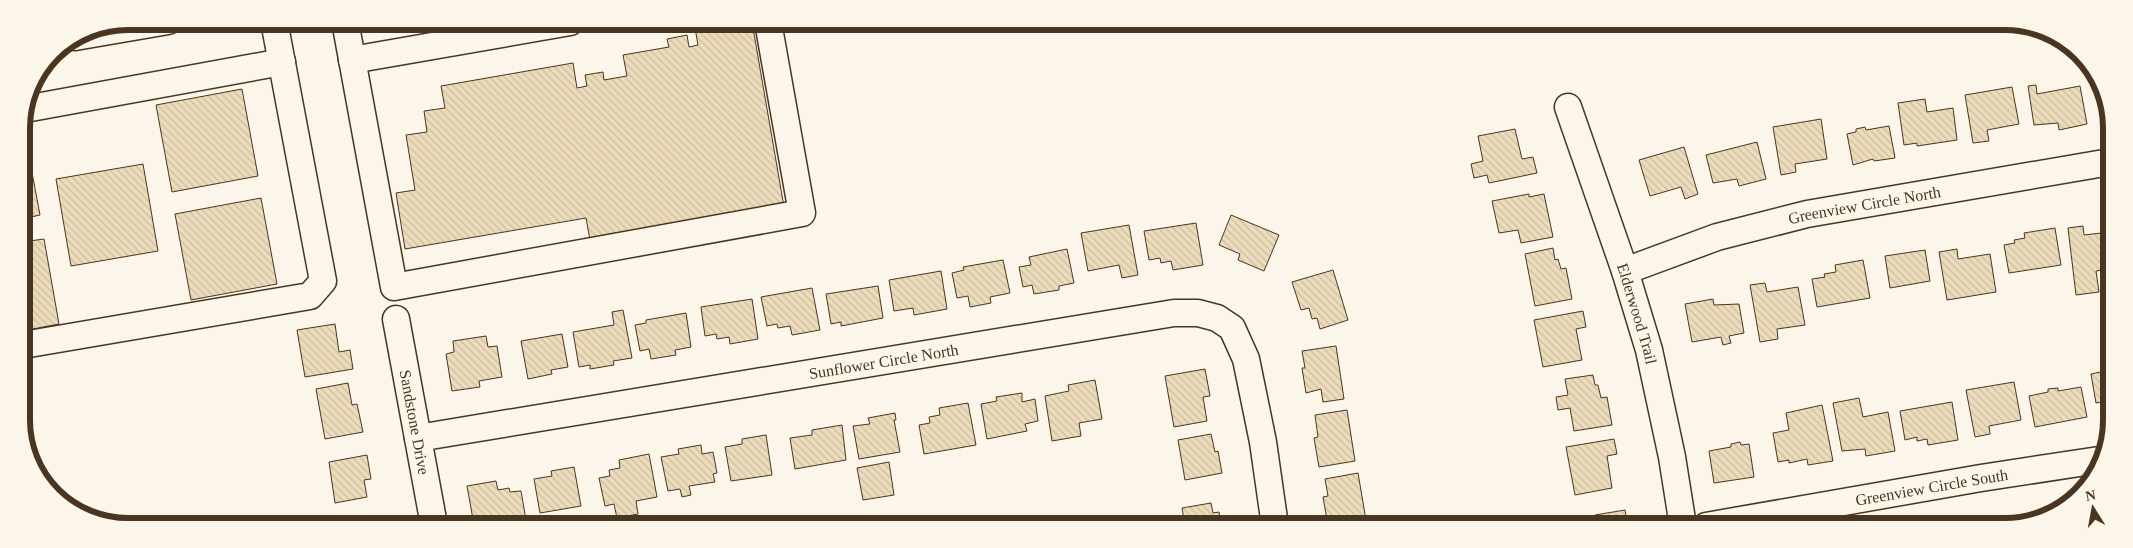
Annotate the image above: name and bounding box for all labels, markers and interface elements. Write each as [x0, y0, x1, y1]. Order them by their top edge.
street label: Greenview Circle North [1786, 183, 1942, 227]
street label: Elderwood Trail [1614, 261, 1660, 366]
street label: Sunflower Circle North [808, 340, 960, 382]
street label: Sandstone Drive [397, 368, 433, 476]
street label: Greenview Circle South [1854, 465, 2009, 508]
north arrow [2068, 483, 2118, 533]
text: N [2084, 487, 2097, 504]

